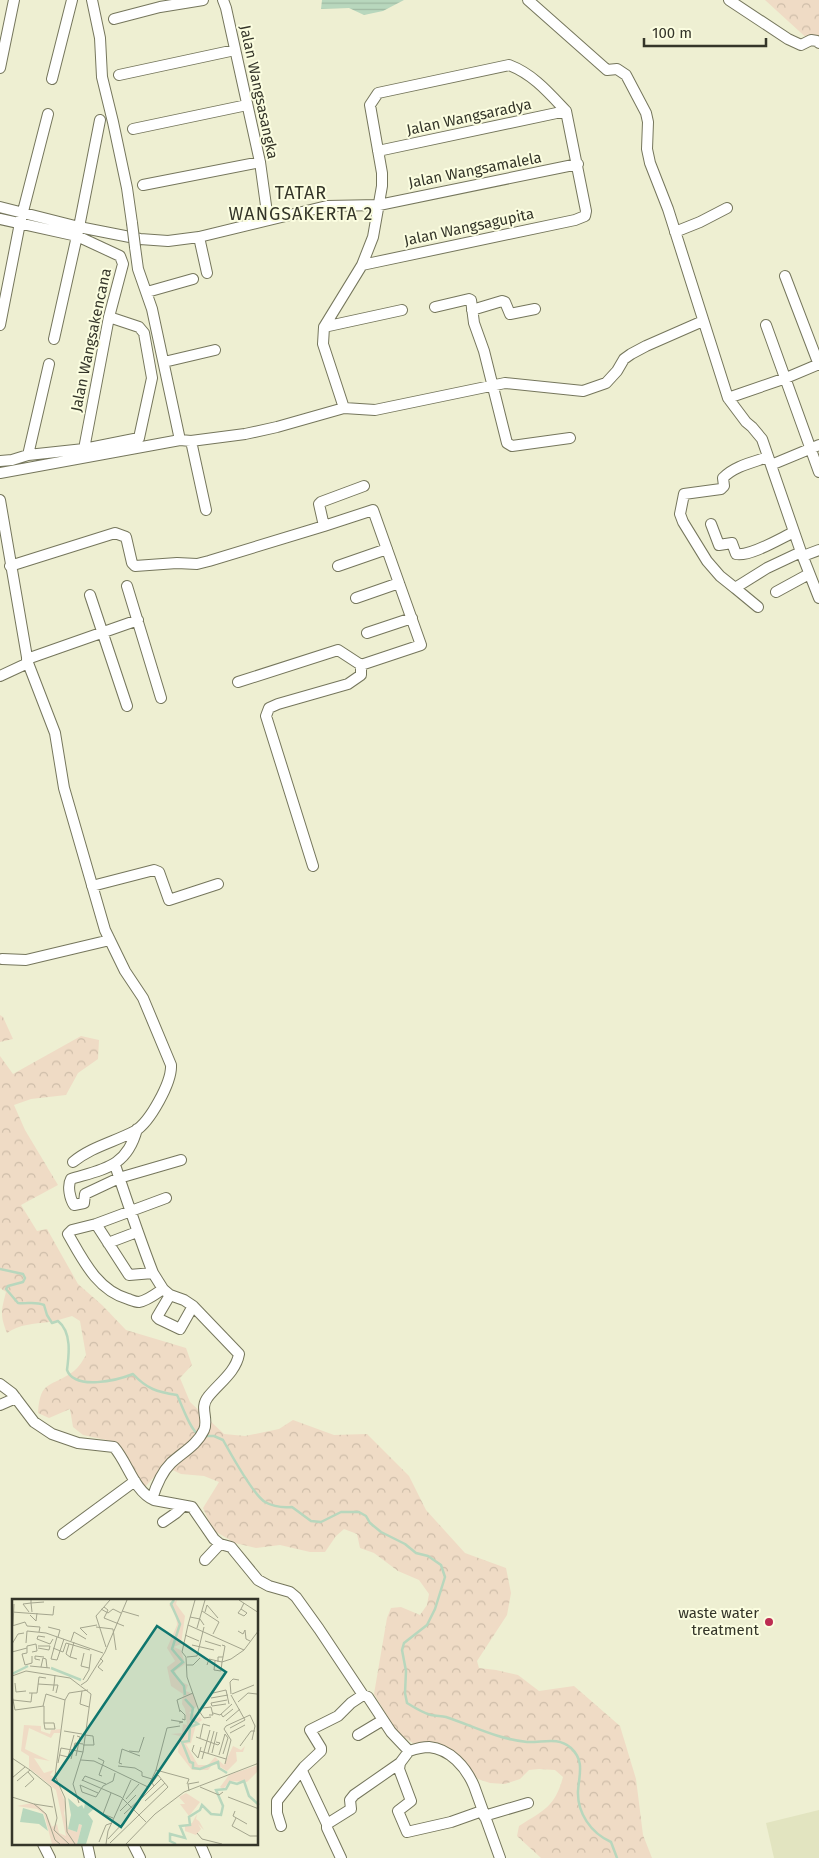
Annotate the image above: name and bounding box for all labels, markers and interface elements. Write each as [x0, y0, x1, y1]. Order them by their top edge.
scale bar [644, 15, 766, 47]
street label: Jalan Wangsasangka [236, 23, 282, 161]
text: 100 m [652, 24, 692, 42]
street label: Jalan Wangsaradya [405, 95, 533, 139]
street label: Jalan Wangsamalela [407, 148, 543, 192]
district label: TATAR WANGSAKERTA 2 [228, 182, 374, 225]
street label: Jalan Wangsagupita [402, 204, 536, 250]
street label: Jalan Wangsakencana [67, 267, 115, 413]
inset map [12, 1599, 259, 1846]
place label: waste water treatment [678, 1604, 760, 1639]
marker: waste water treatment [763, 1616, 775, 1628]

